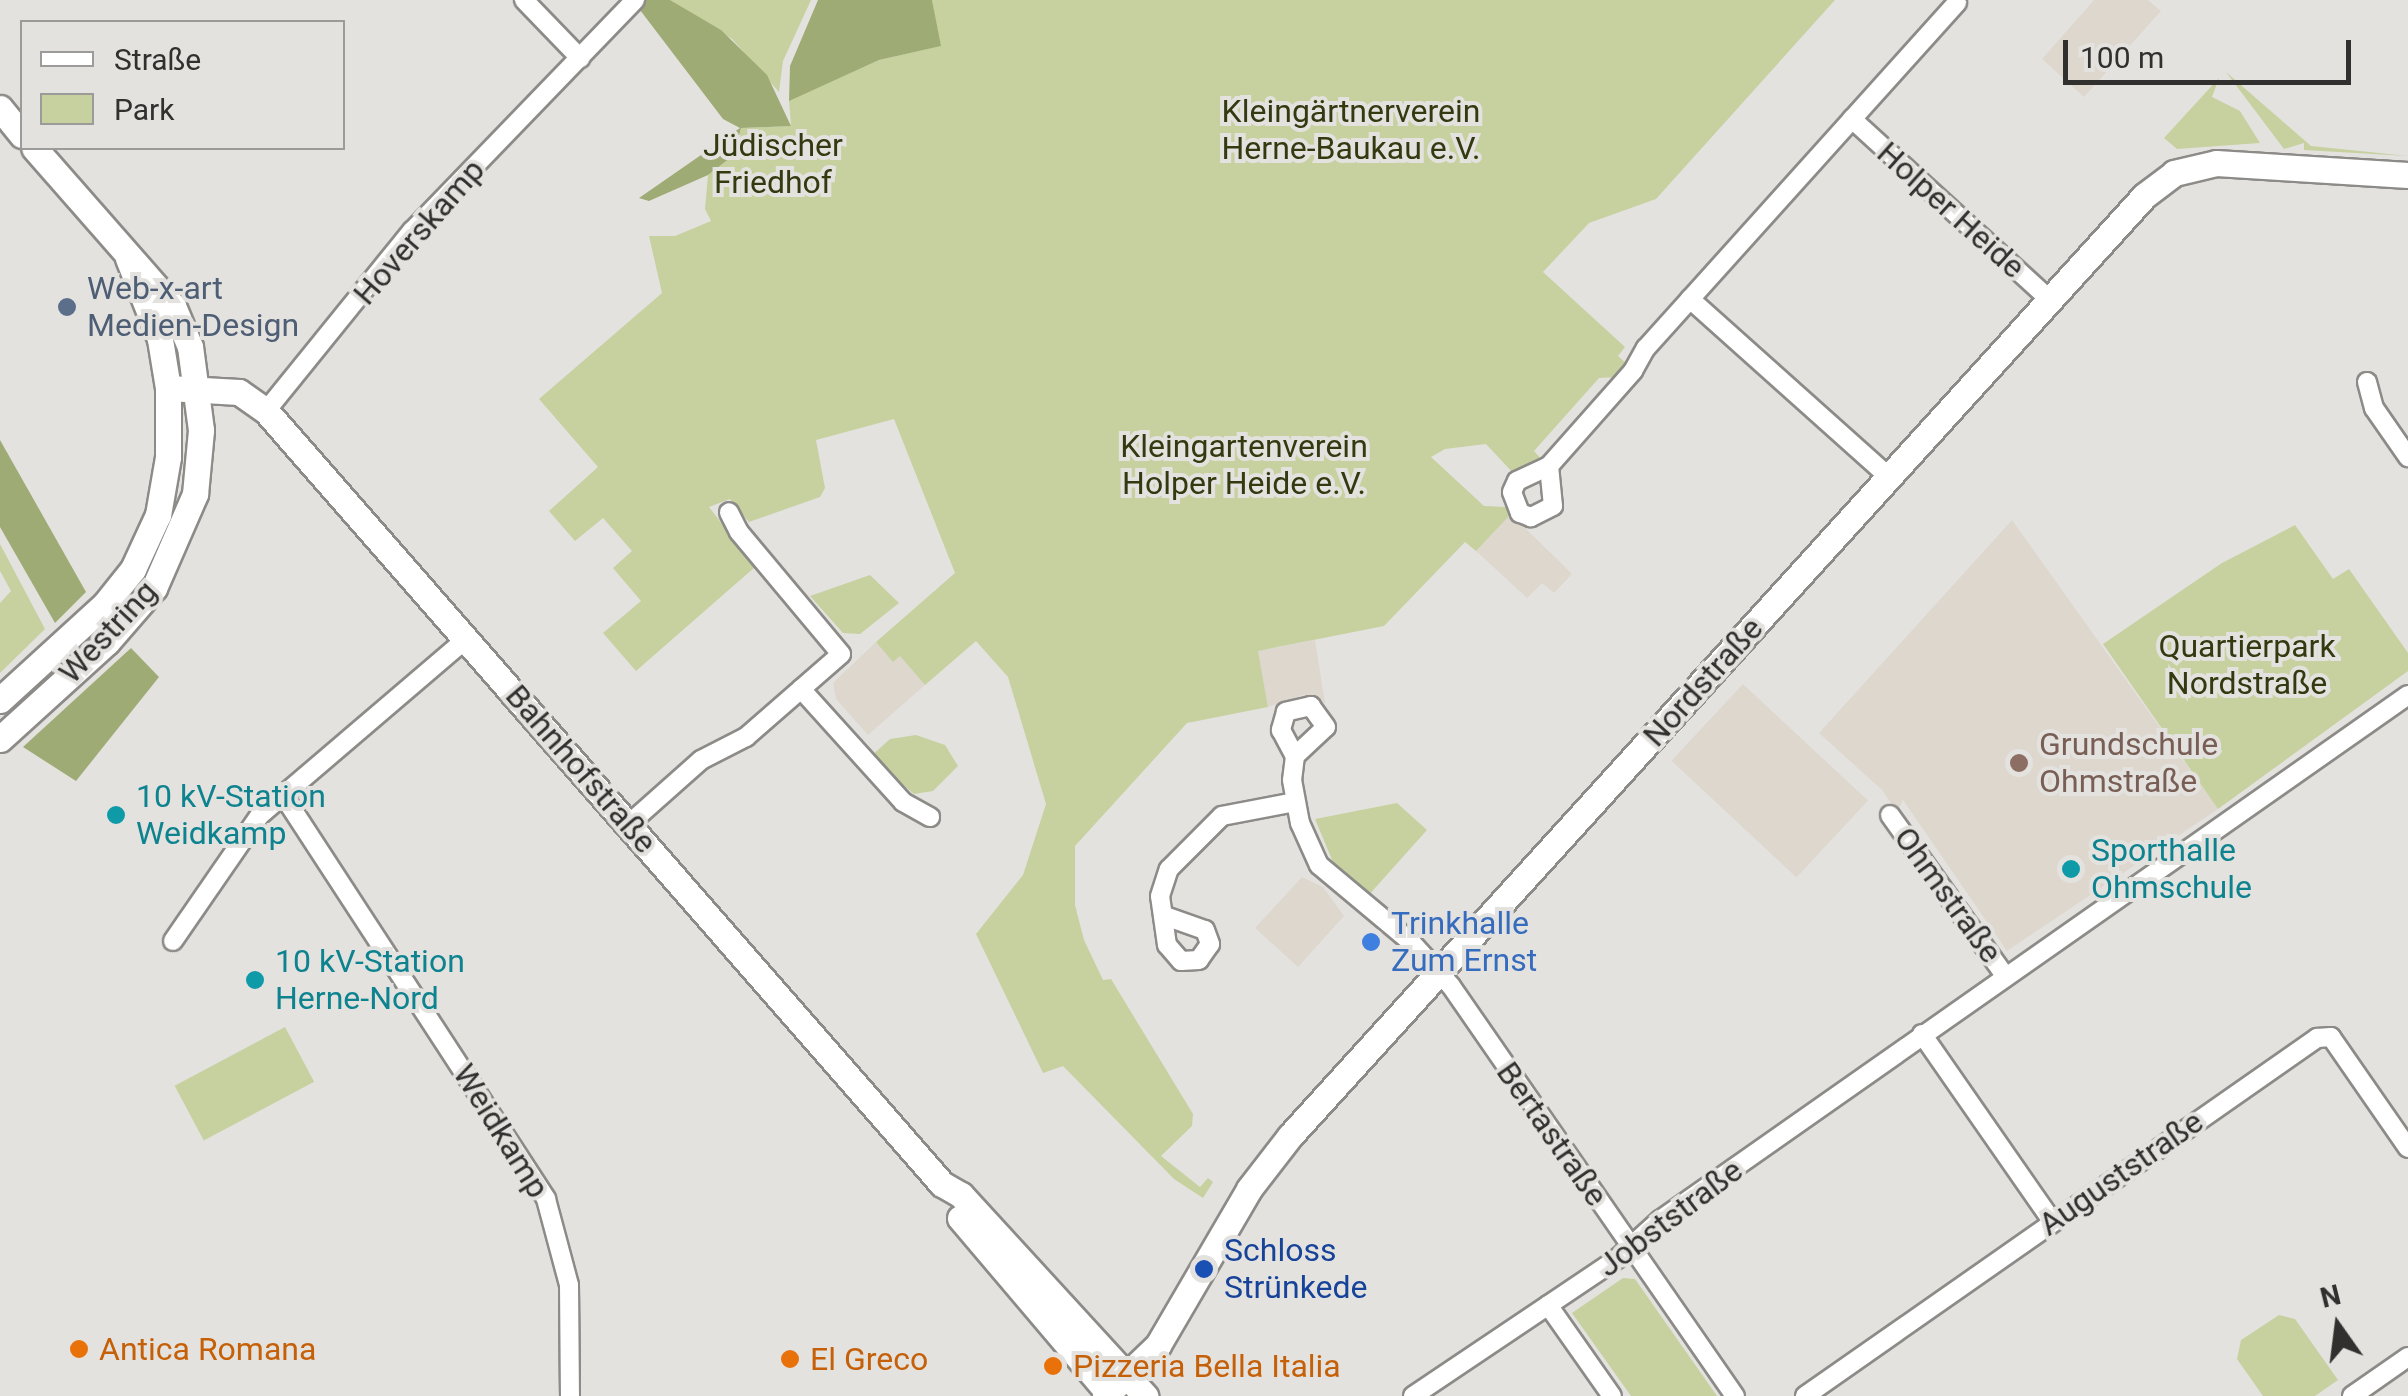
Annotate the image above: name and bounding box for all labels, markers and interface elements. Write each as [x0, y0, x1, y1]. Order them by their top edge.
legend [20, 20, 345, 150]
scale bar [2068, 20, 2356, 82]
text: 100 m [2080, 40, 2164, 75]
text: Straße [114, 42, 201, 77]
text: Park [114, 92, 174, 127]
park label: Kleingärtnerverein Herne-Baukau e.V. [1221, 93, 1481, 168]
park label: Jüdischer Friedhof [703, 127, 843, 202]
street label: Holper Heide [1869, 134, 2033, 286]
street label: Hoverskamp [345, 151, 493, 313]
place label: Web-x-art Medien-Design [87, 270, 299, 345]
marker: Web-x-art Medien-Design [56, 296, 78, 318]
park label: Kleingartenverein Holper Heide e.V. [1120, 428, 1368, 503]
street label: Westring [51, 573, 165, 691]
street label: Nordstraße [1635, 610, 1771, 754]
park label: Quartierpark Nordstraße [2158, 628, 2336, 703]
street label: Bahnhofstraße [498, 677, 664, 861]
place label: Grundschule Ohmstraße [2039, 726, 2218, 801]
marker: Grundschule Ohmstraße [2008, 752, 2030, 774]
place label: 10 kV-Station Weidkamp [136, 778, 326, 853]
marker: 10 kV-Station Weidkamp [105, 804, 127, 826]
street label: Ohmstraße [1886, 820, 2010, 970]
place label: Sporthalle Ohmschule [2091, 832, 2252, 907]
marker: Sporthalle Ohmschule [2060, 858, 2082, 880]
place label: Trinkhalle Zum Ernst [1391, 905, 1537, 980]
marker: Trinkhalle Zum Ernst [1360, 931, 1382, 953]
place label: 10 kV-Station Herne-Nord [275, 943, 465, 1018]
marker: 10 kV-Station Herne-Nord [244, 969, 266, 991]
street label: Bertastraße [1488, 1055, 1616, 1213]
street label: Weidkamp [445, 1057, 557, 1205]
street label: Auguststraße [2032, 1102, 2210, 1244]
street label: Jobststraße [1590, 1151, 1750, 1285]
place label: Schloss Strünkede [1224, 1232, 1368, 1307]
marker: Schloss Strünkede [1193, 1258, 1215, 1280]
north arrow [2288, 1276, 2388, 1376]
text: N [2317, 1278, 2344, 1315]
place label: Antica Romana [99, 1330, 316, 1368]
marker: Antica Romana [68, 1338, 90, 1360]
place label: El Greco [810, 1340, 928, 1378]
place label: Pizzeria Bella Italia [1073, 1347, 1341, 1385]
marker: El Greco [779, 1348, 801, 1370]
marker: Pizzeria Bella Italia [1042, 1355, 1064, 1377]

